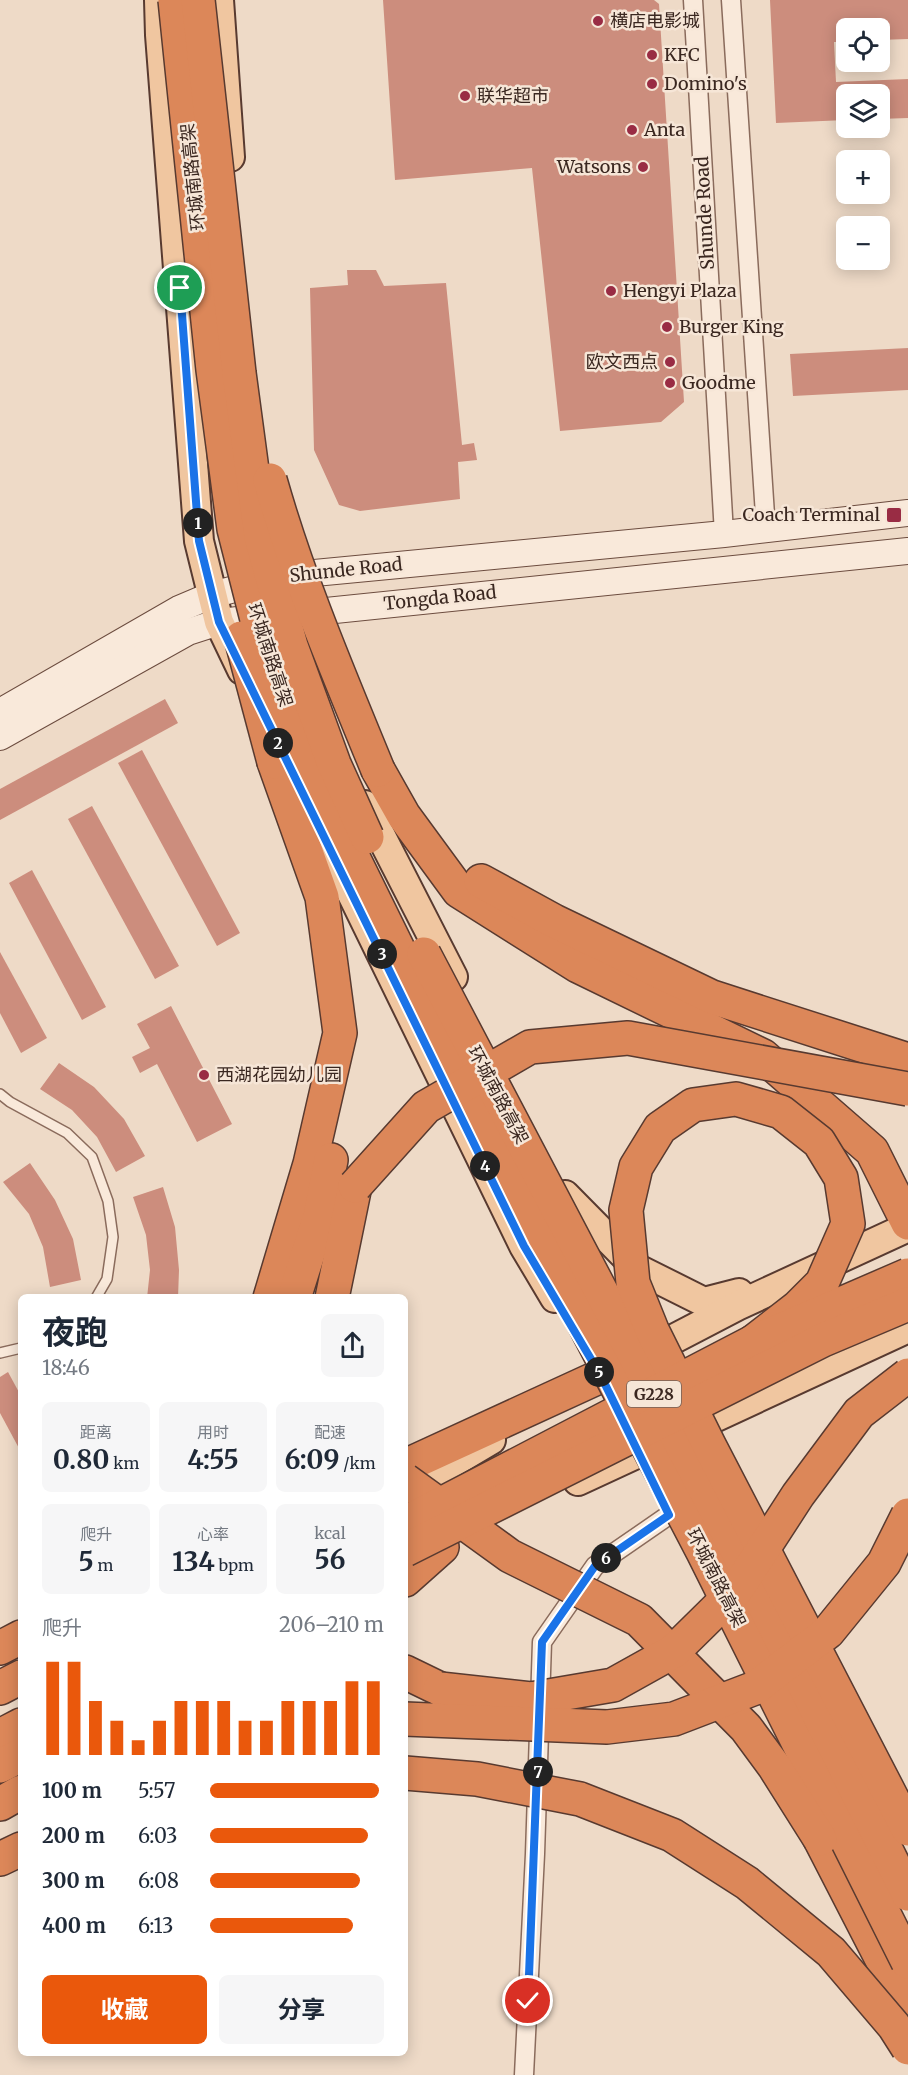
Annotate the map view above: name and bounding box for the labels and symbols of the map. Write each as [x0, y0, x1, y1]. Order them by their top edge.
place label: 横店电影城 [610, 9, 700, 32]
marker: 横店电影城 [591, 14, 605, 28]
place label: KFC [664, 43, 700, 66]
marker: KFC [645, 48, 659, 62]
place label: Domino's [664, 72, 747, 95]
marker: Domino's [645, 77, 659, 91]
place label: 联华超市 [477, 84, 549, 107]
marker: 联华超市 [458, 89, 472, 103]
place label: Anta [643, 118, 686, 141]
street label: 环城南路高架 [175, 122, 210, 232]
marker: Anta [625, 123, 639, 137]
place label: Watsons [556, 155, 631, 178]
street label: Shunde Road [690, 156, 719, 270]
marker: Watsons [636, 160, 650, 174]
pin [154, 262, 205, 313]
place label: Hengyi Plaza [623, 279, 737, 302]
marker: Hengyi Plaza [604, 284, 618, 298]
place label: Burger King [679, 315, 784, 338]
marker: Burger King [660, 320, 674, 334]
place label: 欧文西点 [586, 350, 658, 373]
marker: 欧文西点 [663, 355, 677, 369]
place label: Goodme [682, 371, 756, 394]
marker: Goodme [663, 376, 677, 390]
place label: Coach Terminal [743, 503, 880, 526]
marker: Coach Terminal [885, 506, 903, 524]
pin: 1 [183, 508, 213, 538]
street label: Shunde Road [288, 552, 404, 587]
street label: Tongda Road [382, 580, 498, 615]
street label: 环城南路高架 [243, 600, 298, 710]
pin: 2 [263, 728, 293, 758]
pin: 3 [367, 939, 397, 969]
street label: 环城南路高架 [463, 1042, 534, 1148]
place label: 西湖花园幼儿园 [216, 1063, 342, 1086]
marker: 西湖花园幼儿园 [197, 1068, 211, 1082]
pin: 4 [470, 1151, 500, 1181]
pin: 5 [584, 1357, 614, 1387]
road number: G228 [627, 1381, 681, 1407]
street label: 环城南路高架 [682, 1524, 751, 1631]
pin: 6 [591, 1543, 621, 1573]
pin: 7 [523, 1757, 553, 1787]
pin [502, 1975, 553, 2026]

